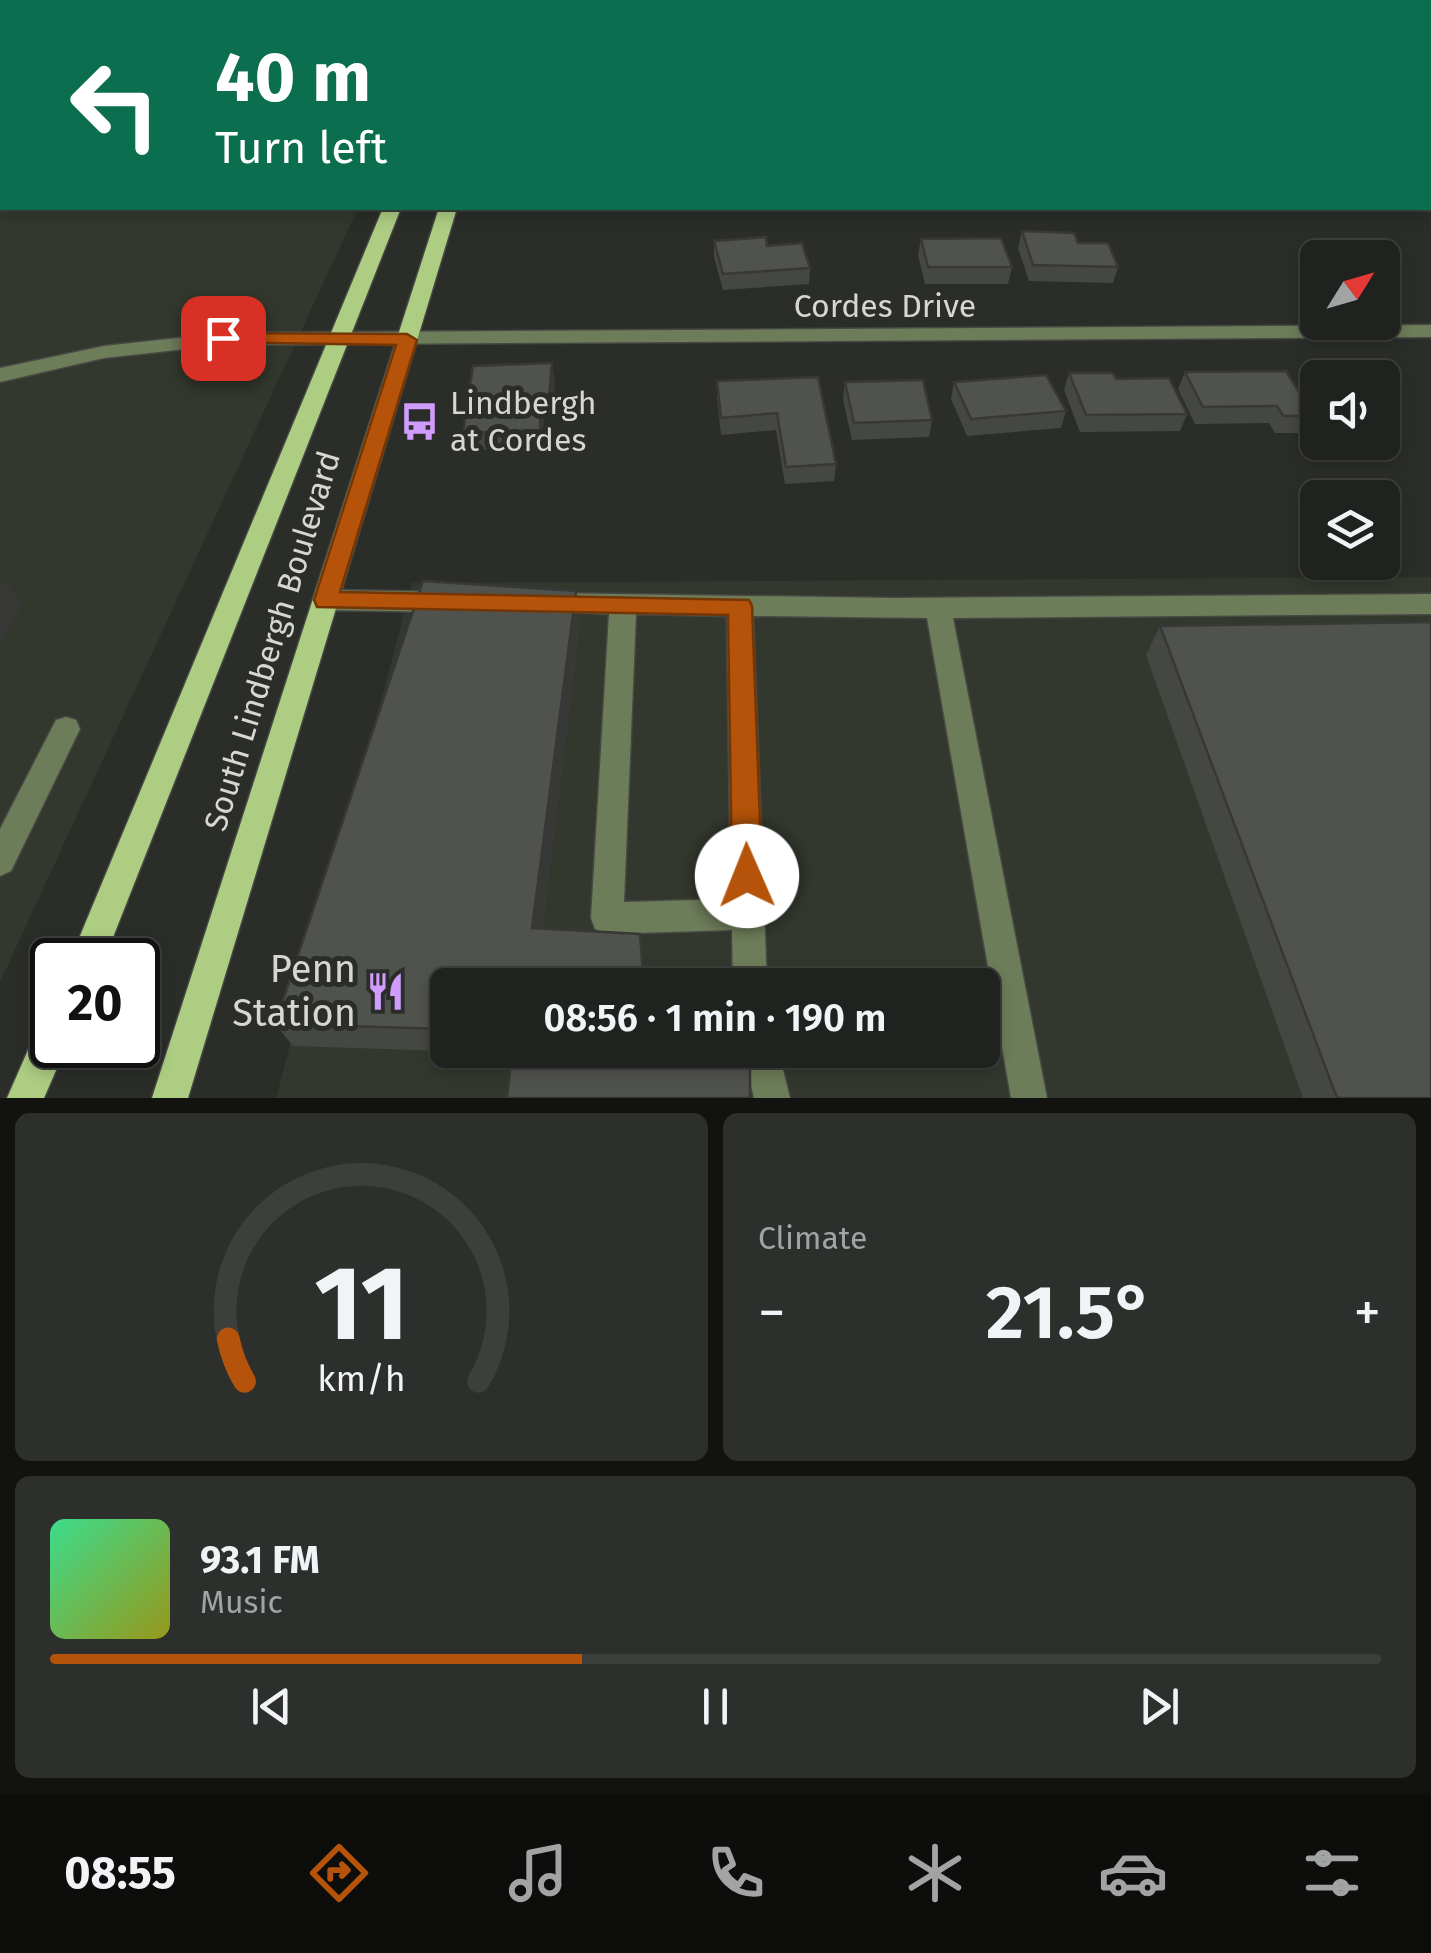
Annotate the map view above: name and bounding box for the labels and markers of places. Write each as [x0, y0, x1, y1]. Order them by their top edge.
pin [181, 296, 266, 381]
place label: Lindbergh at Cordes [450, 384, 597, 459]
bus stop icon: Lindbergh at Cordes [399, 400, 441, 442]
place label: Penn Station [232, 946, 356, 1036]
restaurant icon: Penn Station [365, 970, 407, 1012]

